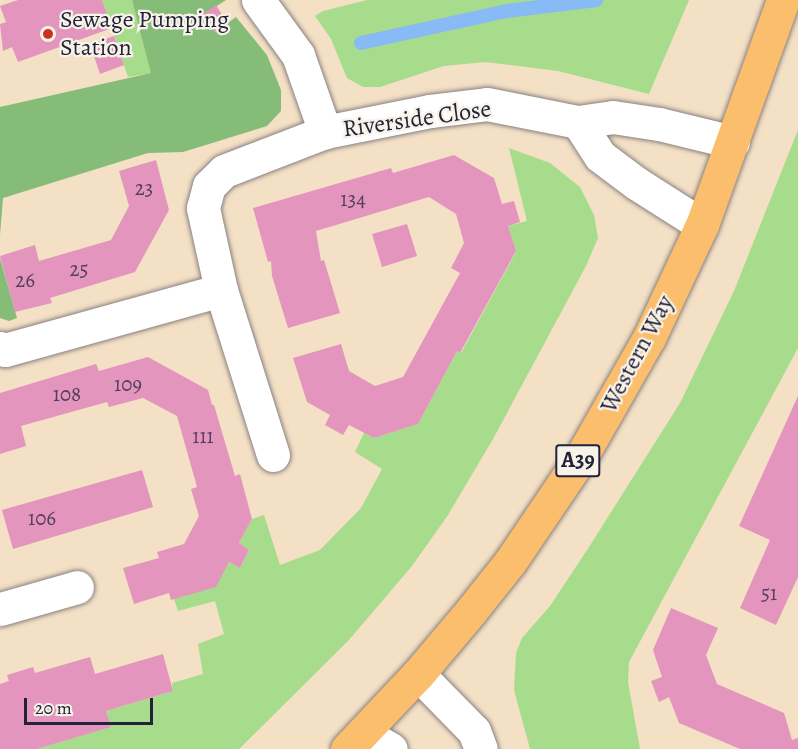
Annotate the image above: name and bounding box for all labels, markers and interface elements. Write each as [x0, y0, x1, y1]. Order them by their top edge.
place label: Sewage Pumping Station [60, 6, 229, 62]
marker: Sewage Pumping Station [41, 27, 55, 41]
street label: Riverside Close [341, 94, 493, 144]
house number: 23 [135, 175, 153, 201]
house number: 134 [340, 186, 366, 212]
house number: 25 [69, 256, 89, 282]
house number: 26 [15, 267, 35, 293]
street label: Western Way [594, 290, 680, 418]
house number: 109 [114, 371, 142, 397]
house number: 108 [53, 381, 81, 407]
house number: 111 [192, 423, 214, 449]
road number: A39 [554, 442, 602, 480]
house number: 106 [28, 505, 56, 531]
house number: 51 [761, 580, 777, 606]
scale bar [27, 686, 156, 724]
text: 20 m [35, 696, 72, 720]

